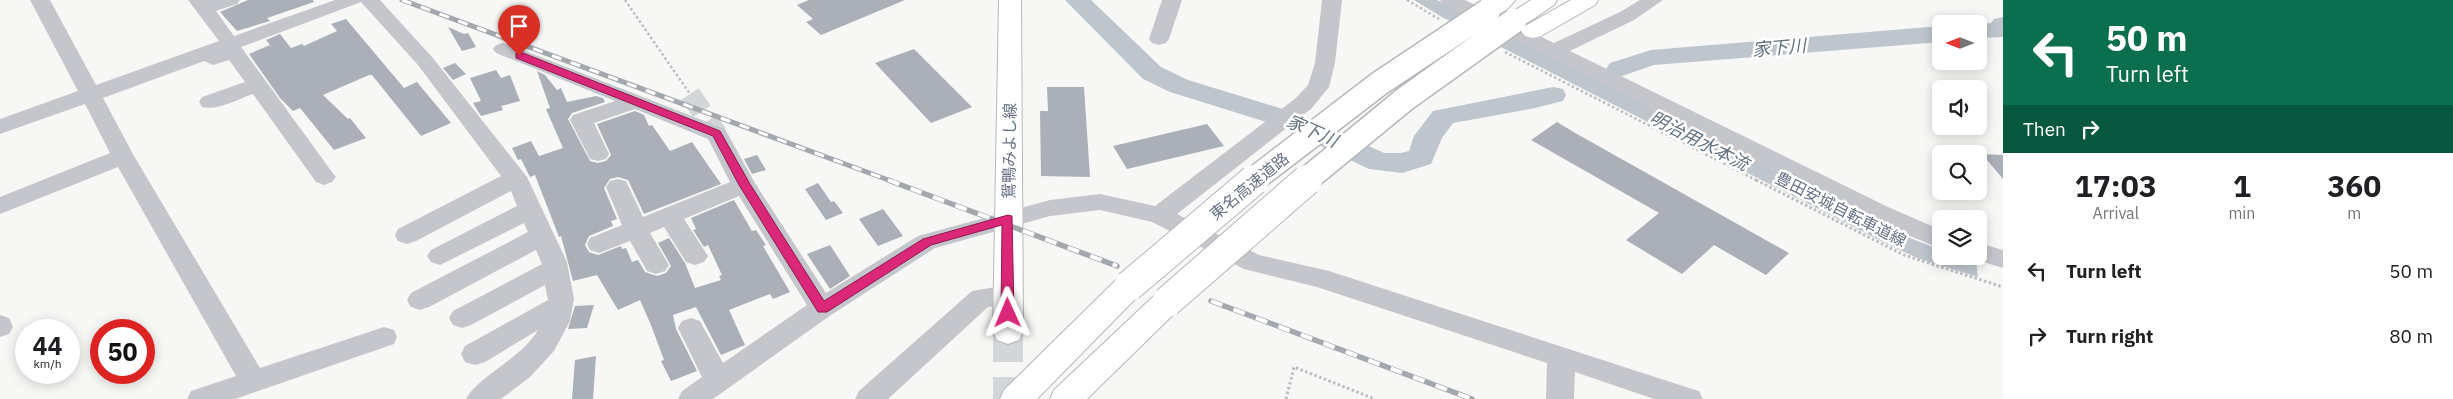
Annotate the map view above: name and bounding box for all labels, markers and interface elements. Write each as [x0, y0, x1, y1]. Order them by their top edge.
pin [498, 5, 540, 56]
icon: arrive [505, 12, 533, 40]
north arrow [1932, 15, 1988, 70]
map controls [1932, 15, 1987, 265]
text: 50 m [2106, 15, 2188, 61]
icon: left [2023, 20, 2088, 85]
water label: 家下川 [1751, 34, 1809, 61]
text: Turn left [2106, 59, 2189, 88]
button: sound [1932, 80, 1987, 135]
street label: 鴛鴨みよし線 [998, 103, 1020, 199]
water label: 明治用水本流 [1646, 106, 1755, 177]
water label: 家下川 [1283, 109, 1343, 153]
icon: right [2076, 115, 2104, 143]
text: Then [2023, 117, 2066, 141]
button: search [1932, 145, 1987, 200]
street label: 東名高速道路 [1205, 148, 1293, 224]
text: 17:03 [2075, 166, 2157, 205]
text: 1 [2233, 166, 2251, 205]
text: 360 [2327, 166, 2381, 205]
street label: 豊田安城自転車道線 [1772, 167, 1910, 251]
text: Arrival [2092, 203, 2139, 223]
text: min [2228, 203, 2255, 223]
text: m [2347, 203, 2361, 223]
button: layers [1932, 210, 1987, 265]
icon: left [2023, 257, 2051, 285]
text: Turn left [2066, 259, 2142, 283]
text: 50 m [2389, 259, 2433, 283]
position arrow [981, 286, 1033, 338]
speed limit sign: 50 [90, 319, 155, 384]
icon: right [2023, 322, 2051, 350]
text: Turn right [2066, 324, 2153, 348]
text: 80 m [2389, 324, 2433, 348]
text: 44 [32, 329, 63, 362]
text: km/h [33, 356, 62, 371]

